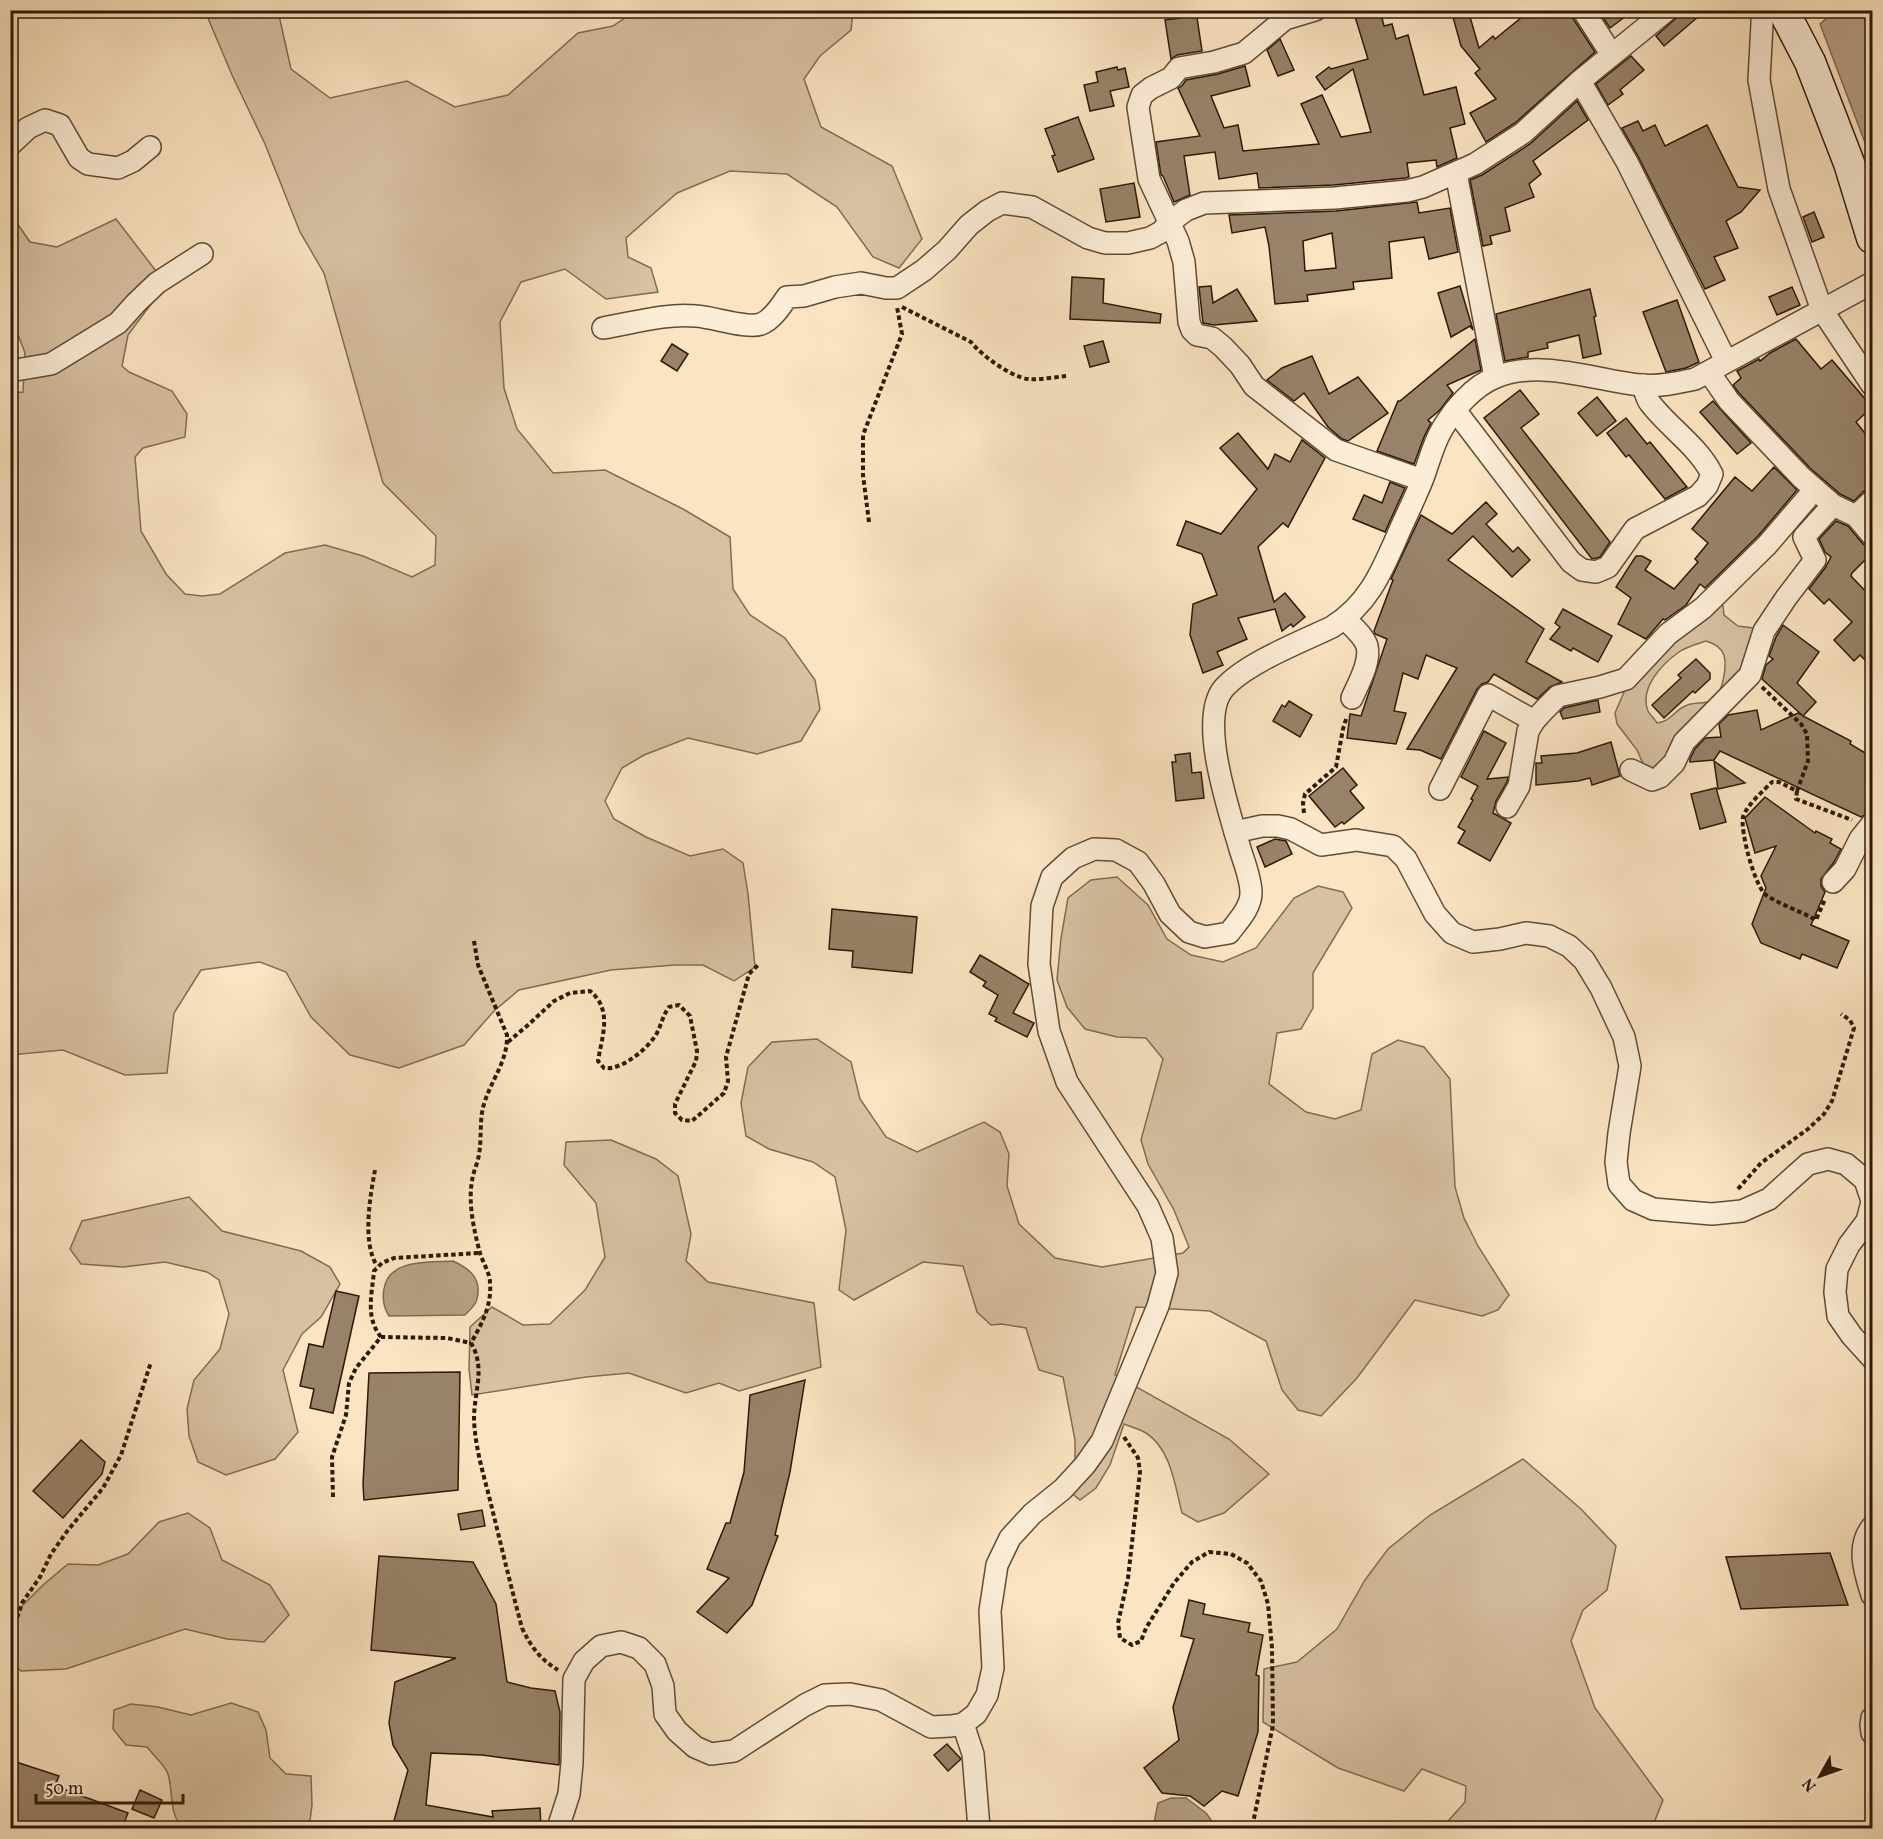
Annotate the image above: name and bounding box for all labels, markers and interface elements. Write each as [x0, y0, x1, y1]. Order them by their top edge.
north arrow [1790, 1746, 1850, 1806]
scale bar [36, 1767, 183, 1805]
text: N [1798, 1773, 1822, 1796]
text: 50 m [45, 1777, 84, 1802]

